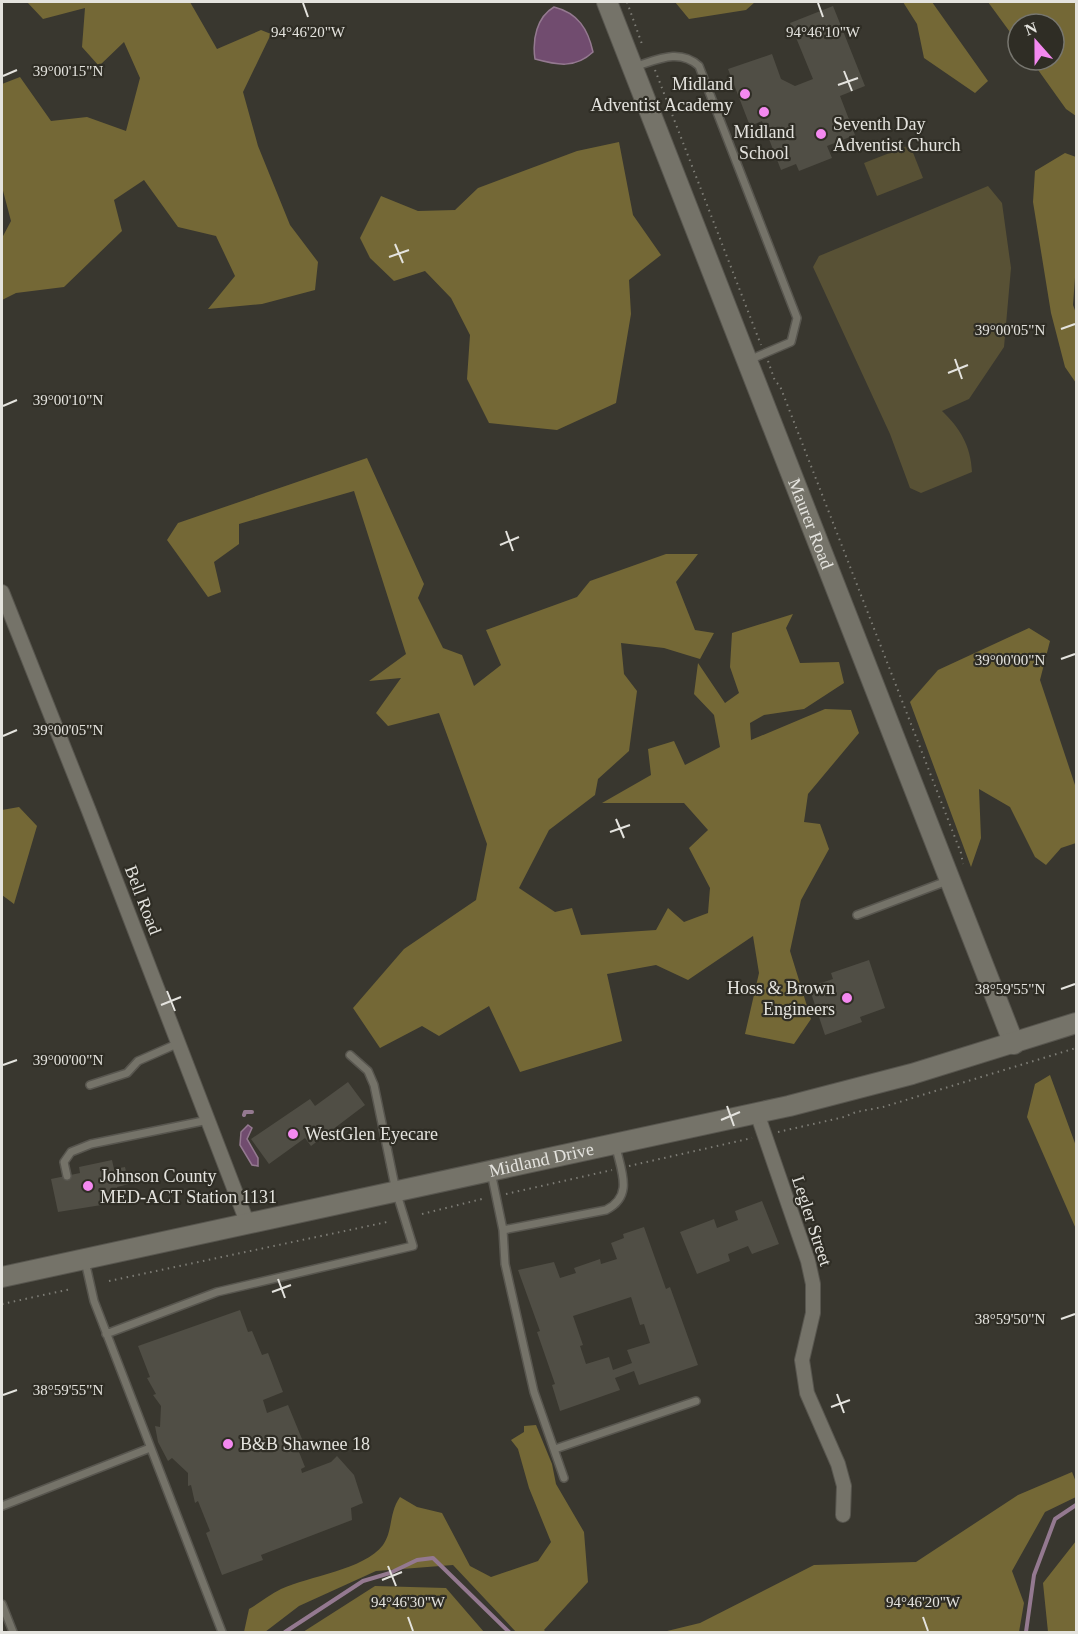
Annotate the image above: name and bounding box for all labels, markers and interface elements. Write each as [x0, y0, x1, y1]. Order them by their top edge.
north arrow [1006, 12, 1066, 72]
text: N [1022, 18, 1040, 38]
text: 94°46'20"W [271, 24, 346, 40]
text: 94°46'10"W [786, 24, 861, 40]
text: 39°00'15"N [33, 63, 103, 79]
place label: Midland Adventist Academy [591, 74, 733, 115]
marker: Midland Adventist Academy [738, 87, 752, 101]
marker: Midland School [757, 105, 771, 119]
place label: Seventh Day Adventist Church [833, 114, 961, 155]
place label: Midland School [734, 122, 795, 163]
marker: Seventh Day Adventist Church [814, 127, 828, 141]
text: 39°00'05"N [975, 322, 1045, 338]
text: 39°00'10"N [33, 392, 103, 408]
street label: Maurer Road [784, 475, 837, 572]
text: 39°00'00"N [975, 652, 1045, 668]
text: 39°00'05"N [33, 722, 103, 738]
street label: Bell Road [121, 863, 165, 937]
place label: Hoss & Brown Engineers [727, 978, 835, 1019]
text: 38°59'55"N [975, 981, 1045, 997]
marker: Hoss & Brown Engineers [840, 991, 854, 1005]
text: 39°00'00"N [33, 1052, 103, 1068]
place label: WestGlen Eyecare [305, 1124, 438, 1144]
marker: WestGlen Eyecare [286, 1127, 300, 1141]
street label: Midland Drive [487, 1139, 596, 1181]
place label: Johnson County MED-ACT Station 1131 [100, 1166, 277, 1207]
street label: Legler Street [788, 1173, 836, 1269]
marker: Johnson County MED-ACT Station 1131 [81, 1179, 95, 1193]
text: 38°59'50"N [975, 1311, 1045, 1327]
text: 38°59'55"N [33, 1382, 103, 1398]
place label: B&B Shawnee 18 [240, 1434, 370, 1454]
marker: B&B Shawnee 18 [221, 1437, 235, 1451]
text: 94°46'30"W [371, 1594, 446, 1610]
text: 94°46'20"W [886, 1594, 961, 1610]

